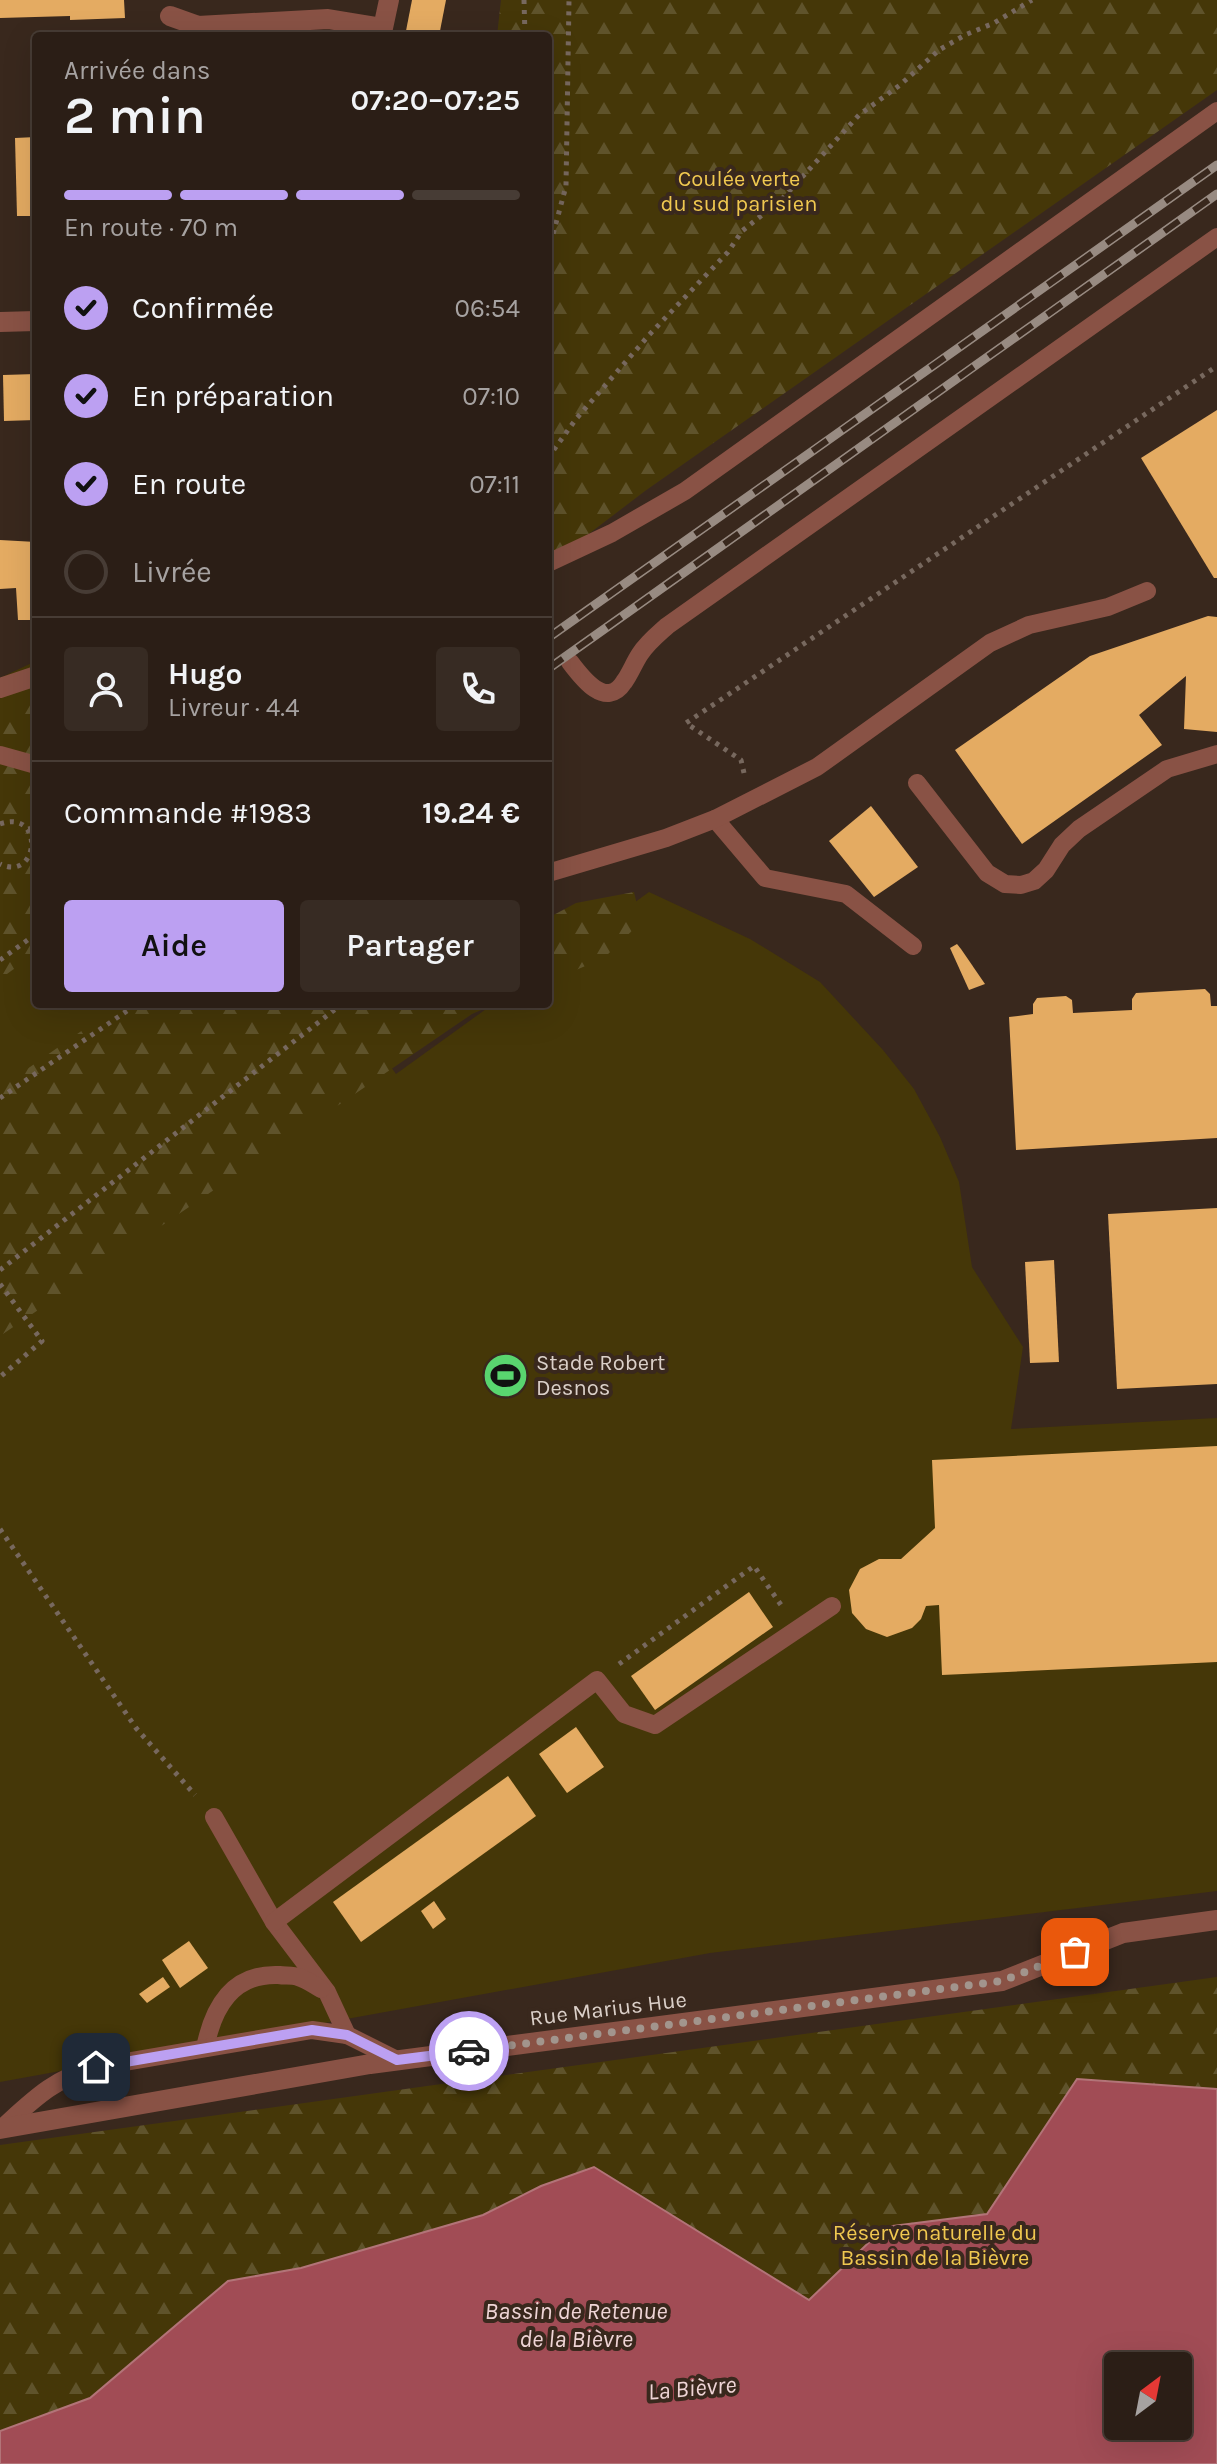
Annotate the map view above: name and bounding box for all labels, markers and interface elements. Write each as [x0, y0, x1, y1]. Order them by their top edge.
text: Arrivée dans [64, 55, 211, 86]
text: 07:20–07:25 [351, 82, 520, 118]
text: 2 min [64, 85, 206, 146]
park label: Coulée verte du sud parisien [661, 166, 817, 217]
text: En route · 70 m [64, 212, 238, 243]
icon: check [64, 286, 108, 330]
text: Confirmée [132, 290, 274, 326]
text: 06:54 [454, 293, 520, 324]
icon: check [64, 374, 108, 418]
text: En préparation [132, 378, 334, 414]
text: 07:10 [462, 381, 520, 412]
icon: check [64, 462, 108, 506]
text: En route [132, 466, 246, 502]
text: 07:11 [469, 469, 520, 500]
text: Livrée [132, 554, 212, 590]
button: person [64, 647, 148, 731]
button: phone [436, 647, 520, 731]
text: Hugo [168, 656, 242, 692]
text: Livreur · 4.4 [168, 692, 300, 723]
text: Commande #1983 [64, 795, 312, 831]
text: 19.24 € [422, 795, 520, 831]
button: Aide [64, 900, 284, 992]
button: Partager [300, 900, 520, 992]
place label: Stade Robert Desnos [536, 1350, 665, 1401]
sports icon: Stade Robert Desnos [481, 1351, 529, 1399]
pin [1041, 1918, 1109, 1986]
icon: bag [1053, 1930, 1097, 1974]
street label: Rue Marius Hue [528, 1986, 688, 2032]
courier [429, 2011, 509, 2091]
icon: car [447, 2029, 491, 2073]
pin [62, 2033, 130, 2101]
icon: home [74, 2045, 118, 2089]
park label: Réserve naturelle du Bassin de la Bièvre [833, 2220, 1037, 2271]
water label: Bassin de Retenue de la Bièvre [485, 2297, 667, 2353]
north arrow [1104, 2352, 1192, 2440]
map controls [1104, 2352, 1192, 2440]
water label: La Bièvre [647, 2370, 737, 2406]

